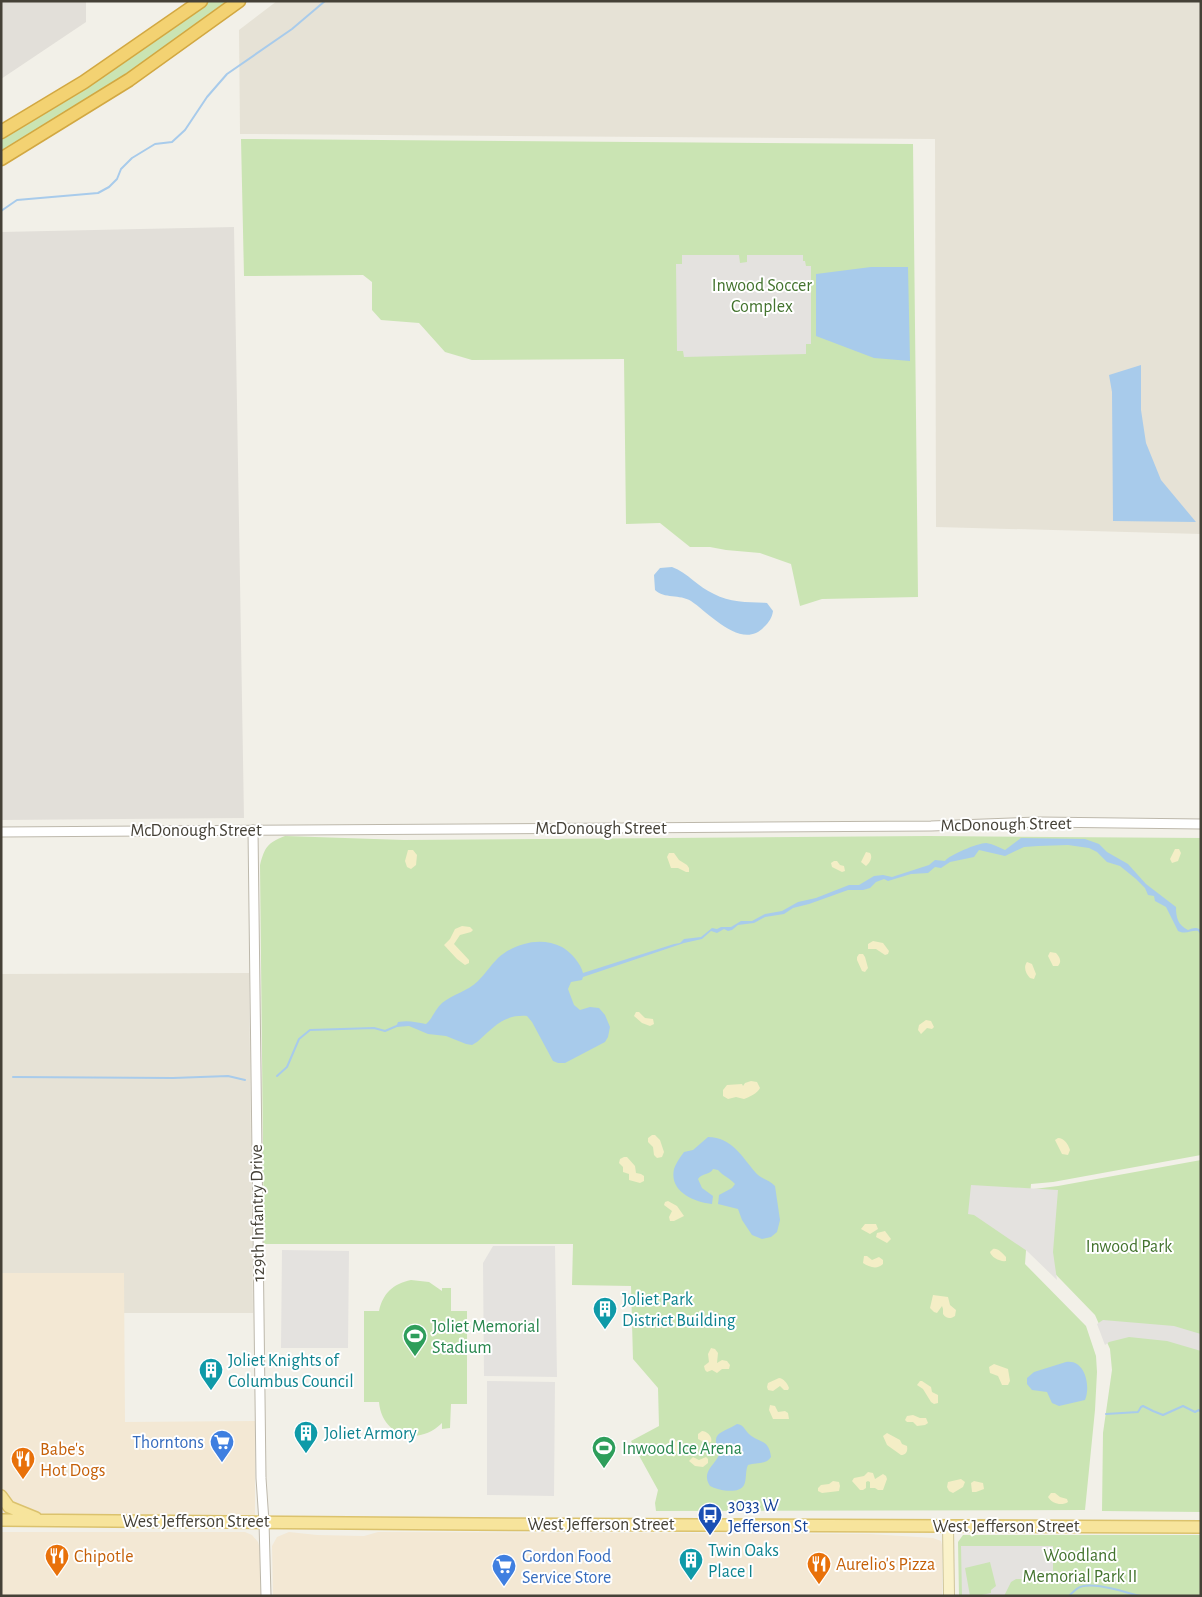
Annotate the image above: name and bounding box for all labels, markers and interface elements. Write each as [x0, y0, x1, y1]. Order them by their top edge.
park label: Inwood Soccer Complex [712, 277, 812, 316]
street label: McDonough Street [940, 815, 1072, 835]
street label: McDonough Street [535, 820, 667, 838]
street label: McDonough Street [130, 822, 262, 840]
street label: 129th Infantry Drive [248, 1144, 268, 1282]
park label: Inwood Park [1086, 1238, 1173, 1256]
place label: Joliet Park District Building [622, 1291, 736, 1330]
building icon: Joliet Park District Building [592, 1296, 618, 1330]
place label: Joliet Memorial Stadium [432, 1318, 540, 1357]
sports icon: Joliet Memorial Stadium [402, 1323, 428, 1357]
place label: Joliet Knights of Columbus Council [228, 1352, 354, 1391]
building icon: Joliet Knights of Columbus Council [198, 1357, 224, 1391]
building icon: Joliet Armory [293, 1420, 319, 1454]
place label: Joliet Armory [324, 1425, 417, 1443]
supermarket icon: Thorntons [209, 1429, 235, 1463]
place label: Thorntons [132, 1434, 204, 1452]
sports icon: Inwood Ice Arena [591, 1435, 617, 1469]
place label: Inwood Ice Arena [622, 1440, 742, 1458]
place label: Babe's Hot Dogs [40, 1441, 105, 1480]
restaurant icon: Babe's Hot Dogs [10, 1446, 36, 1480]
place label: 3033 W Jefferson St [728, 1497, 808, 1536]
bus stop icon: 3033 W Jefferson St [697, 1502, 723, 1536]
street label: West Jefferson Street [122, 1513, 270, 1531]
street label: West Jefferson Street [527, 1516, 675, 1534]
street label: West Jefferson Street [932, 1518, 1080, 1536]
place label: Twin Oaks Place I [708, 1542, 779, 1581]
restaurant icon: Chipotle [44, 1543, 70, 1577]
building icon: Twin Oaks Place I [678, 1547, 704, 1581]
park label: Woodland Memorial Park II [1023, 1547, 1137, 1586]
place label: Chipotle [74, 1548, 134, 1566]
place label: Gordon Food Service Store [522, 1548, 611, 1587]
restaurant icon: Aurelio's Pizza [806, 1551, 832, 1585]
supermarket icon: Gordon Food Service Store [491, 1553, 517, 1587]
place label: Aurelio's Pizza [836, 1556, 935, 1574]

